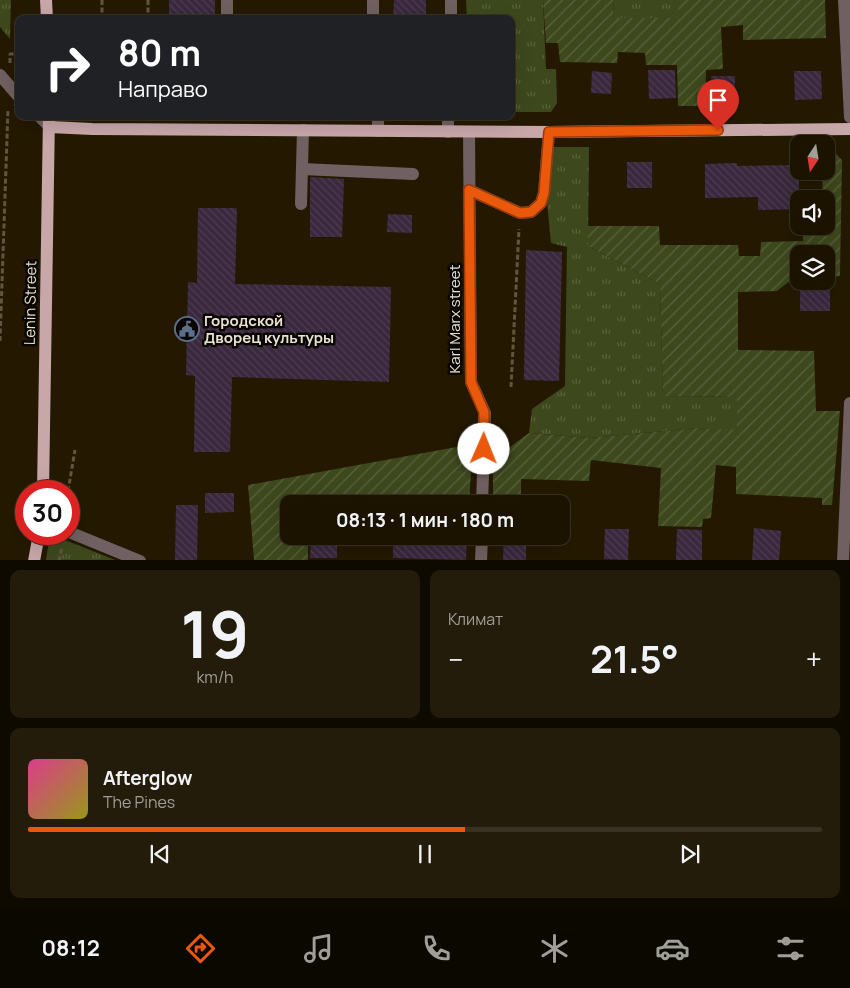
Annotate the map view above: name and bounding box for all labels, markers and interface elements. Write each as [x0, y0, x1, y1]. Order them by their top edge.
text: 80 m [118, 29, 201, 77]
icon: right [35, 35, 100, 100]
text: Направо [118, 74, 208, 104]
pin [697, 79, 739, 130]
icon: arrive [704, 86, 732, 114]
north arrow [790, 135, 835, 180]
map controls [790, 135, 835, 290]
button: sound [790, 190, 835, 235]
button: layers [790, 245, 835, 290]
street label: Lenin Street [19, 261, 41, 345]
street label: Karl Marx street [444, 264, 465, 374]
place label: Городской Дворец культуры [204, 310, 334, 348]
public building icon: Городской Дворец культуры [174, 316, 200, 342]
position arrow [457, 422, 509, 474]
speed limit sign: 30 [15, 480, 80, 545]
text: 08:13 · 1 мин · 180 m [336, 507, 514, 533]
text: 19 [181, 589, 249, 678]
text: Климат [448, 608, 503, 630]
text: 21.5° [590, 632, 679, 684]
text: − [448, 640, 463, 678]
text: + [806, 640, 822, 678]
text: km/h [196, 666, 234, 688]
text: Afterglow [103, 765, 192, 791]
text: The Pines [103, 791, 175, 813]
icon: previous [146, 840, 174, 868]
icon: pause [411, 840, 439, 868]
icon: next [676, 840, 704, 868]
icon: directions [183, 931, 218, 966]
icon: music [301, 931, 336, 966]
icon: phone [419, 931, 454, 966]
icon: climate [537, 931, 572, 966]
icon: car [655, 931, 690, 966]
icon: filters [773, 931, 808, 966]
text: 08:12 [42, 933, 100, 963]

